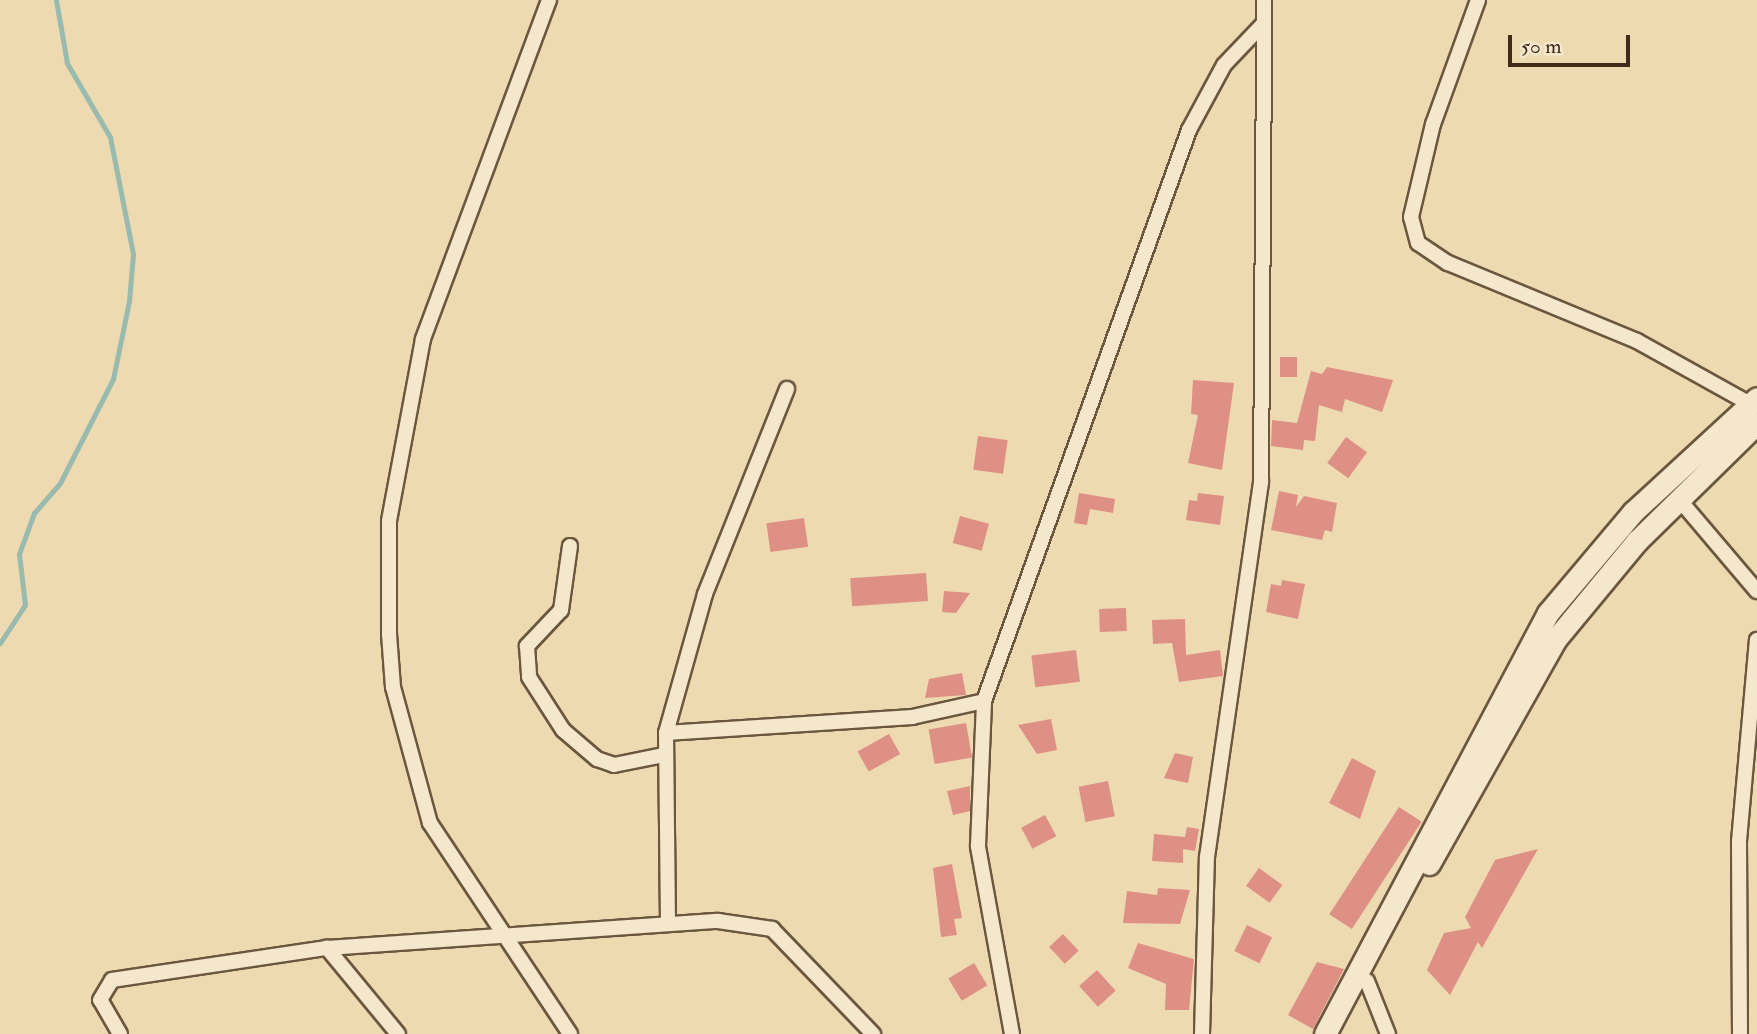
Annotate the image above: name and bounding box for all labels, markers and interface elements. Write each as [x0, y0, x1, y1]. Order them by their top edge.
scale bar [1512, 21, 1634, 65]
text: 50 m [1521, 33, 1562, 60]

